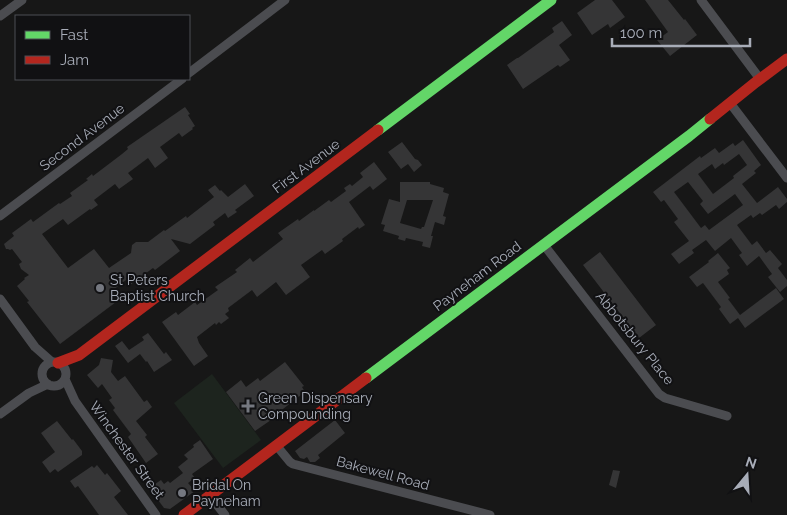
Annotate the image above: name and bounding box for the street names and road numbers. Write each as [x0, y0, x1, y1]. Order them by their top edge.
street label: Second Avenue [37, 100, 127, 174]
street label: First Avenue [269, 136, 343, 196]
street label: Payneham Road [430, 238, 524, 314]
street label: Abbotsbury Place [593, 288, 677, 388]
street label: Winchester Street [86, 398, 168, 502]
street label: Bakewell Road [335, 453, 431, 493]

